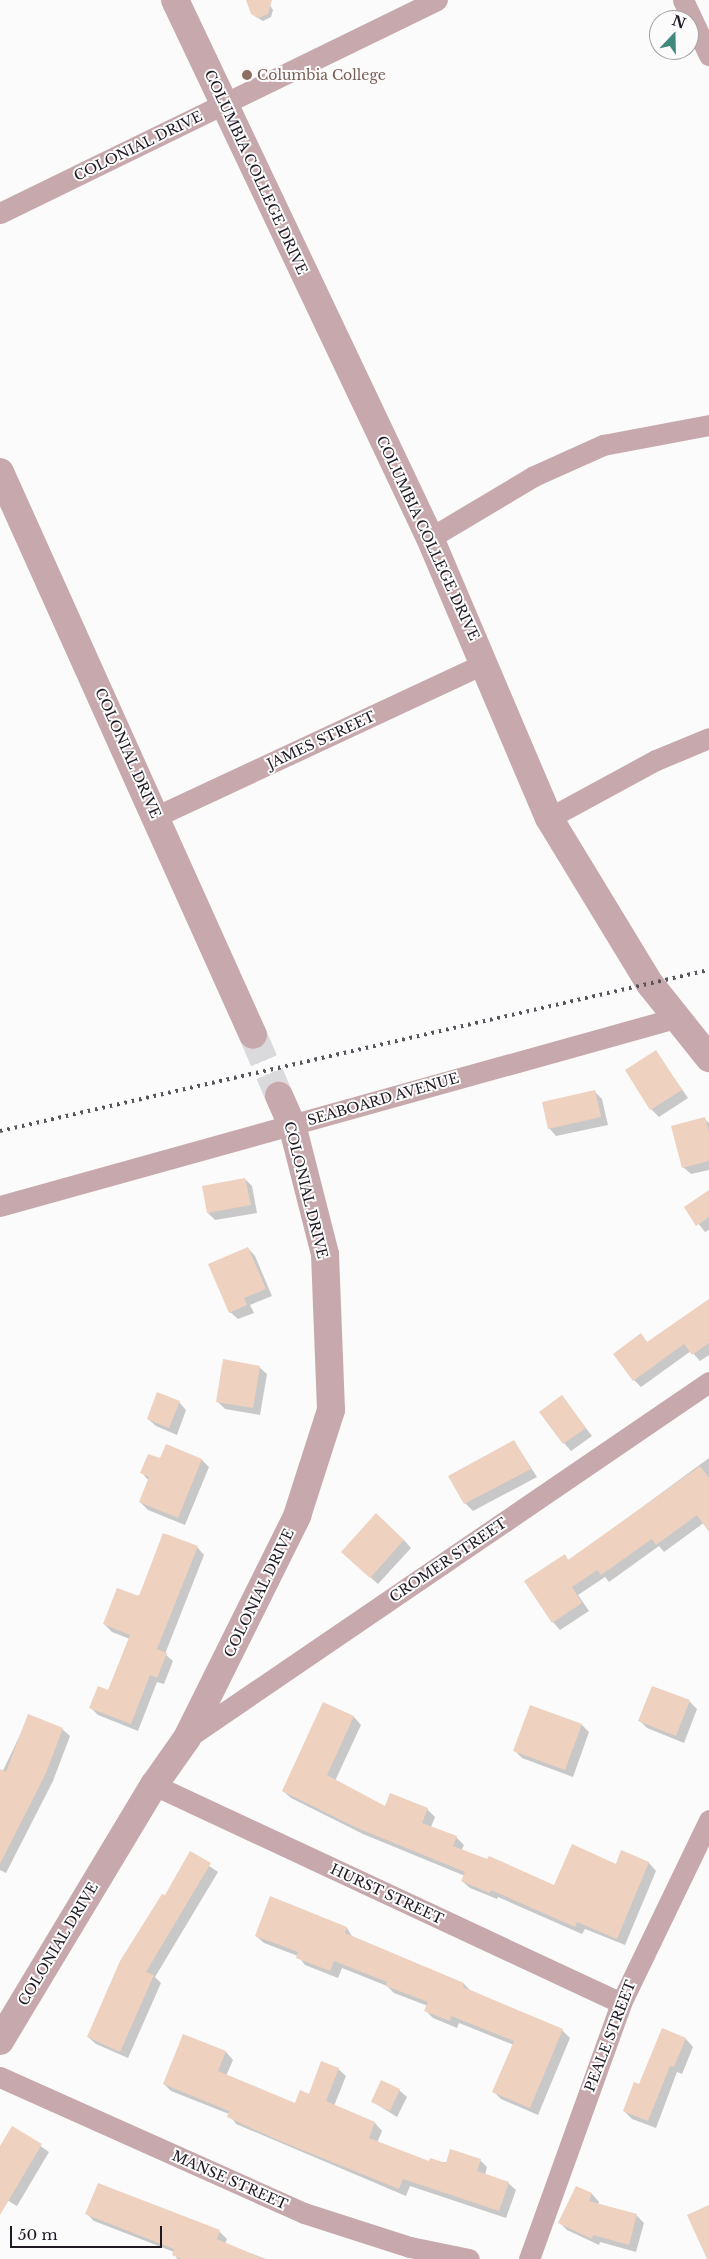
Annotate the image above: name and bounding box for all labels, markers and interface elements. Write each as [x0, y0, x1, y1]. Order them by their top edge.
north arrow [649, 10, 699, 60]
text: N [670, 11, 688, 33]
street label: COLUMBIA COLLEGE DRIVE [201, 67, 311, 277]
place label: Columbia College [257, 67, 386, 83]
marker: Columbia College [241, 69, 253, 81]
street label: COLONIAL DRIVE [71, 108, 205, 184]
street label: COLUMBIA COLLEGE DRIVE [373, 433, 483, 643]
street label: COLONIAL DRIVE [92, 685, 164, 821]
street label: JAMES STREET [264, 708, 378, 772]
street label: SEABOARD AVENUE [305, 1069, 461, 1129]
street label: COLONIAL DRIVE [281, 1120, 331, 1260]
street label: CROMER STREET [386, 1514, 510, 1606]
street label: COLONIAL DRIVE [221, 1526, 297, 1660]
street label: HURST STREET [328, 1860, 446, 1928]
street label: COLONIAL DRIVE [14, 1879, 102, 2009]
street label: PEALE STREET [581, 1978, 639, 2094]
street label: MANSE STREET [170, 2147, 290, 2213]
scale bar [12, 2216, 165, 2248]
text: 50 m [18, 2225, 58, 2244]

